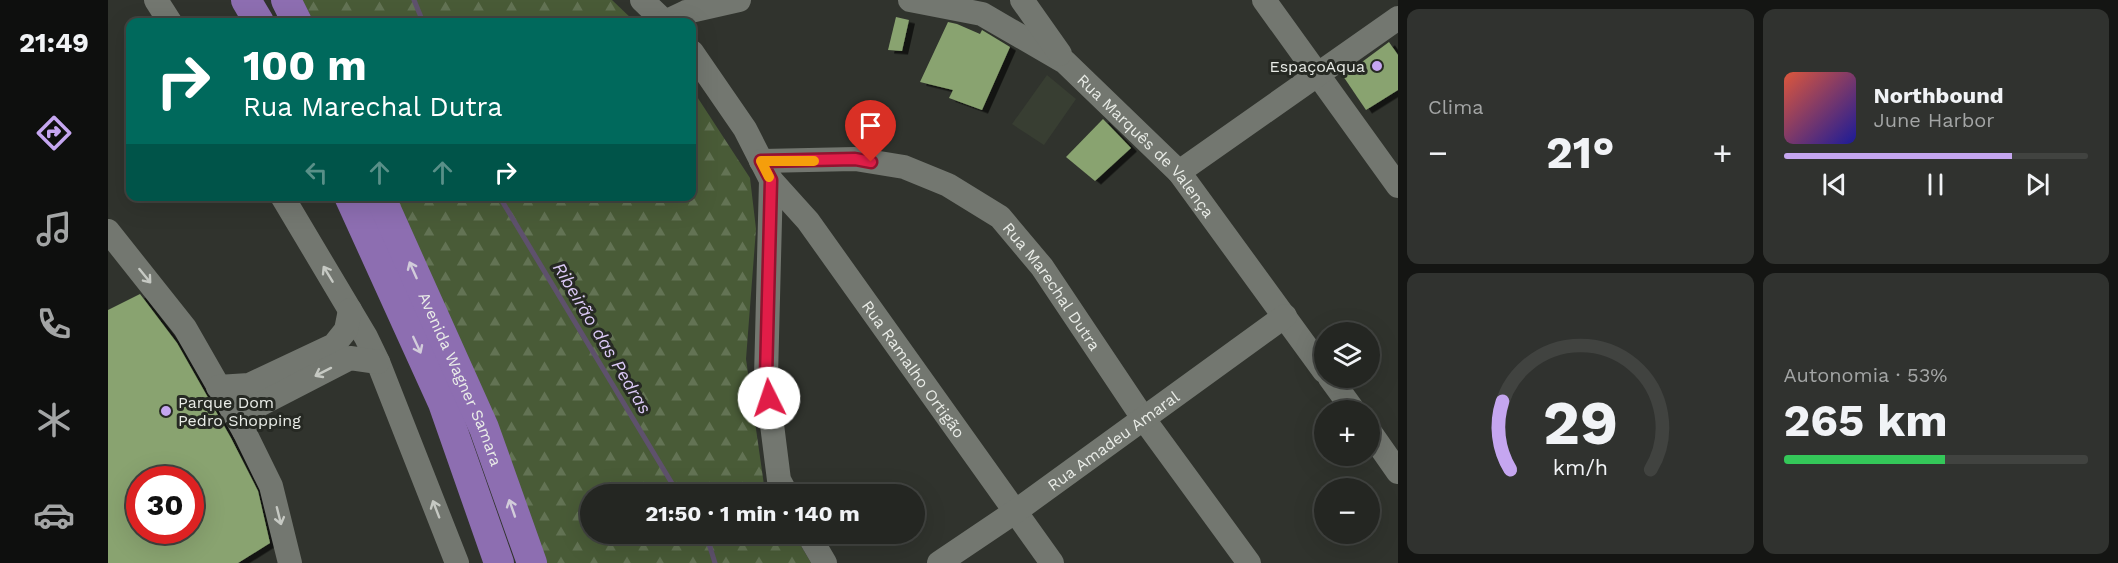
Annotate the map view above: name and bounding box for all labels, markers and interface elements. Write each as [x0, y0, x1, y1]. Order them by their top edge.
text: 21:49 [19, 27, 89, 59]
text: 100 m [243, 41, 367, 90]
icon: right [144, 42, 222, 120]
place label: EspaçoAqua [1269, 57, 1365, 76]
marker: EspaçoAqua [1370, 59, 1384, 73]
street label: Rua Marquês de Valença [1073, 70, 1218, 222]
text: Northbound [1874, 83, 2004, 108]
text: Rua Marechal Dutra [243, 91, 503, 123]
text: Clima [1428, 95, 1484, 119]
pin [845, 100, 896, 162]
text: June Harbor [1874, 108, 1994, 132]
icon: arrive [854, 109, 887, 142]
icon: directions [33, 112, 75, 154]
text: 21° [1546, 126, 1615, 179]
text: − [1428, 133, 1448, 172]
text: + [1713, 133, 1733, 172]
icon: left [300, 156, 333, 189]
icon: ahead [363, 156, 396, 189]
icon: ahead [426, 156, 459, 189]
icon: right [489, 156, 522, 189]
icon: previous [1818, 168, 1851, 201]
icon: pause [1919, 168, 1952, 201]
icon: next [2021, 168, 2054, 201]
icon: music [33, 208, 75, 250]
street label: Rua Marechal Dutra [999, 219, 1104, 354]
water label: Ribeirão das Pedras [549, 258, 656, 417]
one-way arrow [407, 261, 418, 279]
one-way arrow [322, 266, 334, 283]
one-way arrow [138, 268, 151, 284]
street label: Avenida Wagner Samara [414, 289, 506, 469]
street label: Rua Ramalho Ortigão [858, 297, 969, 442]
icon: phone [33, 303, 75, 345]
map controls [1314, 322, 1380, 544]
button: layers [1314, 322, 1380, 388]
one-way arrow [411, 336, 423, 354]
text: Autonomia · 53% [1784, 363, 1947, 387]
one-way arrow [314, 366, 332, 378]
position arrow [737, 366, 801, 430]
text: 29 [1542, 386, 1618, 459]
street label: Rua Amadeu Amaral [1044, 387, 1183, 495]
place label: Parque Dom Pedro Shopping [178, 393, 301, 430]
text: 265 km [1784, 394, 1947, 447]
icon: climate [33, 399, 75, 441]
button: + [1314, 400, 1380, 466]
marker: Parque Dom Pedro Shopping [159, 404, 173, 418]
text: km/h [1553, 456, 1608, 481]
speed limit sign: 30 [126, 466, 204, 544]
button: − [1314, 478, 1380, 544]
icon: car [33, 494, 75, 536]
one-way arrow [506, 499, 517, 518]
one-way arrow [429, 500, 440, 518]
text: 21:50 · 1 min · 140 m [645, 501, 860, 526]
one-way arrow [273, 506, 285, 525]

